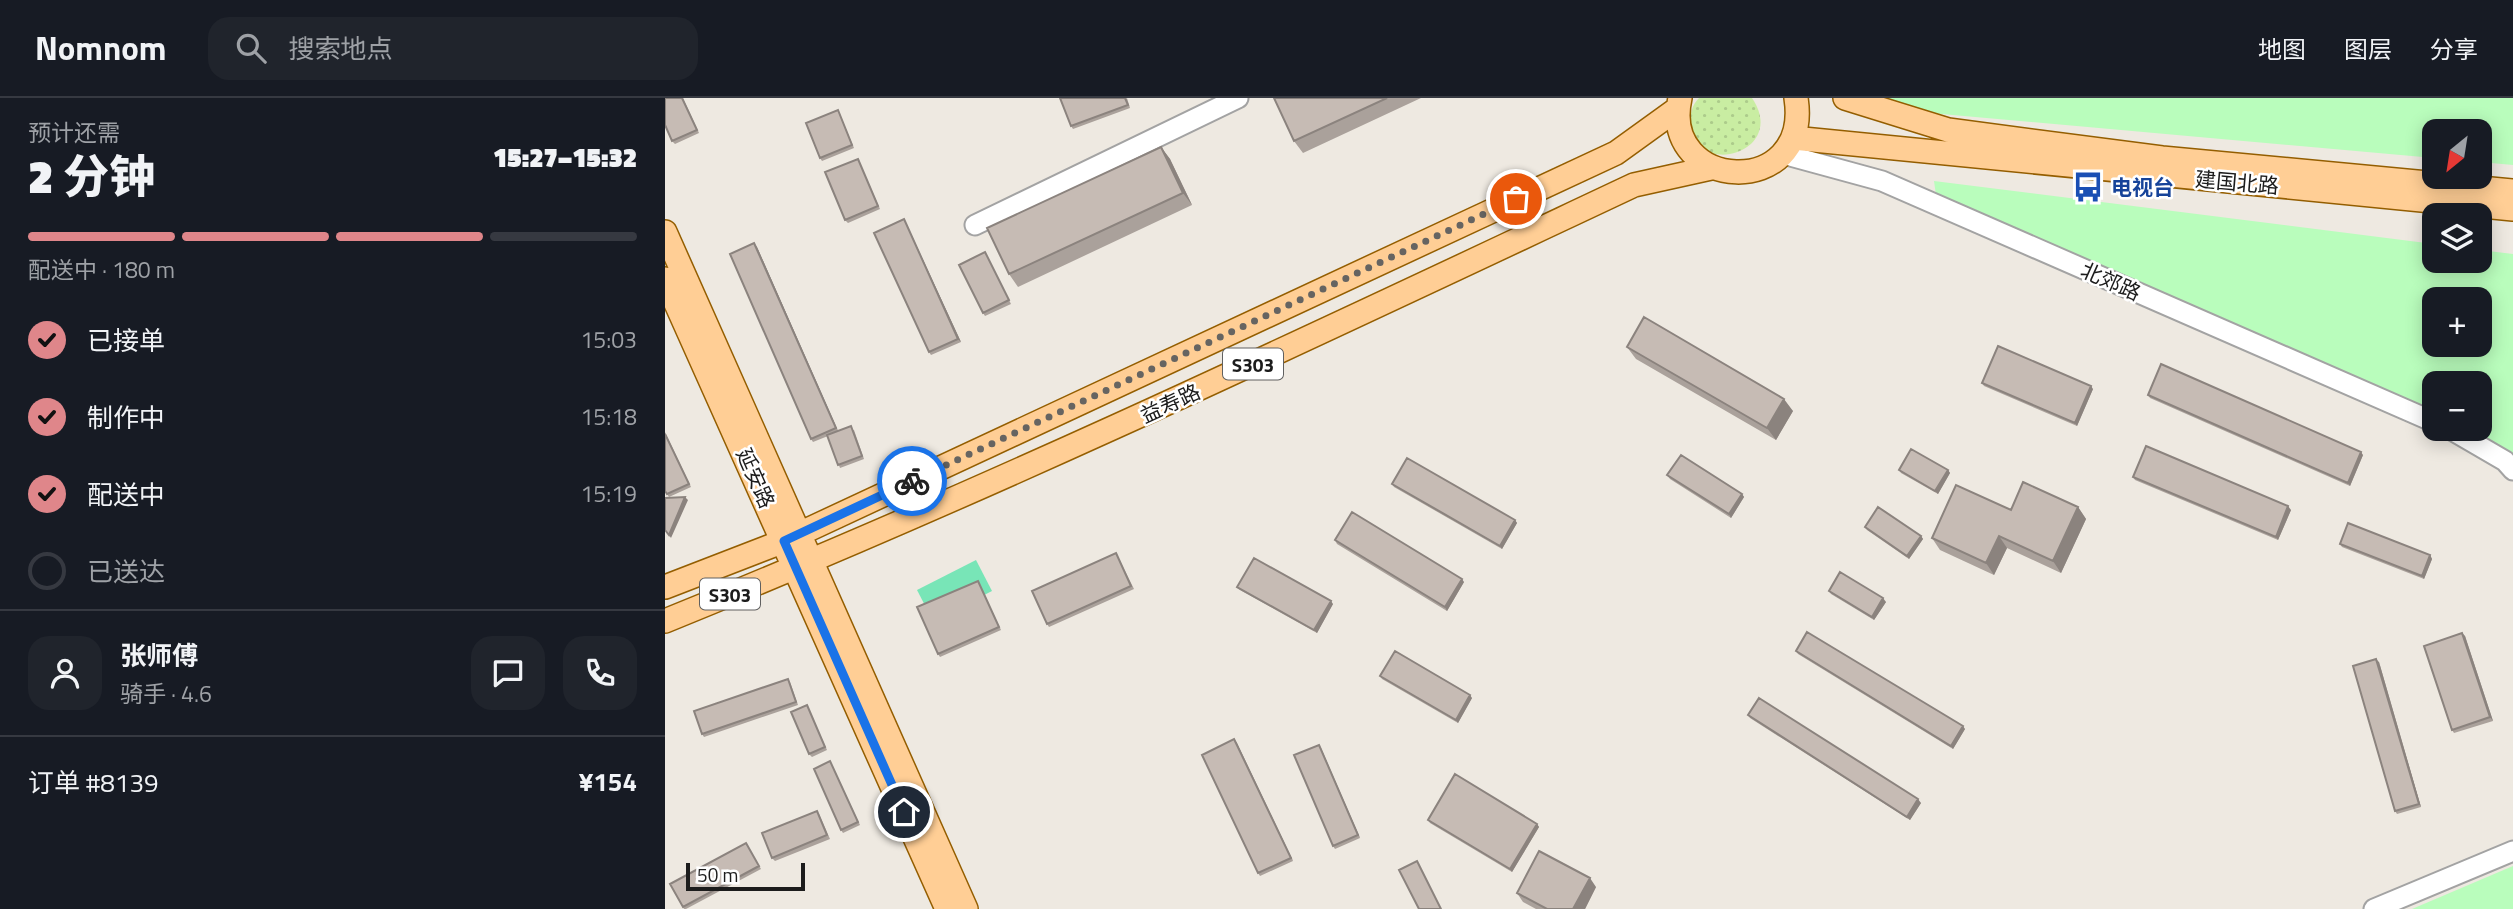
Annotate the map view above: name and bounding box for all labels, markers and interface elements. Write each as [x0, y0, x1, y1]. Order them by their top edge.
search box [208, 17, 698, 80]
text: Nomnom [35, 23, 166, 73]
icon: search [232, 29, 270, 67]
text: 搜索地点 [288, 29, 392, 68]
text: 地图 [2258, 31, 2306, 67]
text: 图层 [2344, 31, 2392, 67]
text: 分享 [2430, 31, 2478, 67]
text: 预计还需 [28, 115, 120, 150]
north arrow [2422, 119, 2492, 189]
map controls [2422, 119, 2492, 441]
text: 15:27–15:32 [493, 138, 637, 177]
text: 2 分钟 [28, 141, 155, 211]
street label: 建国北路 [2194, 162, 2280, 202]
pin [1486, 169, 1546, 229]
bus stop icon: 电视台 [2071, 170, 2105, 204]
place label: 电视台 [2111, 171, 2174, 203]
icon: bag [1497, 180, 1535, 218]
button: layers [2422, 203, 2492, 273]
text: 配送中 · 180 m [28, 252, 175, 287]
street label: 北郊路 [2076, 254, 2146, 308]
button: + [2422, 287, 2492, 357]
icon: check [28, 321, 66, 359]
text: 已接单 [87, 321, 165, 360]
text: 15:03 [580, 322, 637, 357]
road number: S303 [1223, 348, 1283, 380]
button: − [2422, 371, 2492, 441]
street label: 益寿路 [1135, 375, 1205, 431]
icon: check [28, 398, 66, 436]
text: 制作中 [87, 398, 165, 437]
text: 15:18 [580, 399, 637, 434]
street label: 延安路 [729, 443, 783, 513]
courier [877, 446, 947, 516]
icon: bike [893, 462, 931, 500]
icon: check [28, 475, 66, 513]
text: 配送中 [87, 475, 165, 514]
text: 15:19 [580, 476, 637, 511]
text: 已送达 [87, 552, 165, 591]
road number: S303 [700, 579, 760, 610]
button: person [28, 636, 102, 710]
text: 张师傅 [120, 636, 198, 675]
button: chat [471, 636, 545, 710]
button: phone [563, 636, 637, 710]
text: 骑手 · 4.6 [120, 676, 212, 711]
text: ¥154 [579, 762, 637, 801]
text: 订单 #8139 [28, 763, 159, 802]
pin [874, 782, 934, 842]
icon: home [885, 793, 923, 831]
scale bar [686, 860, 805, 892]
text: 50 m [697, 860, 738, 889]

